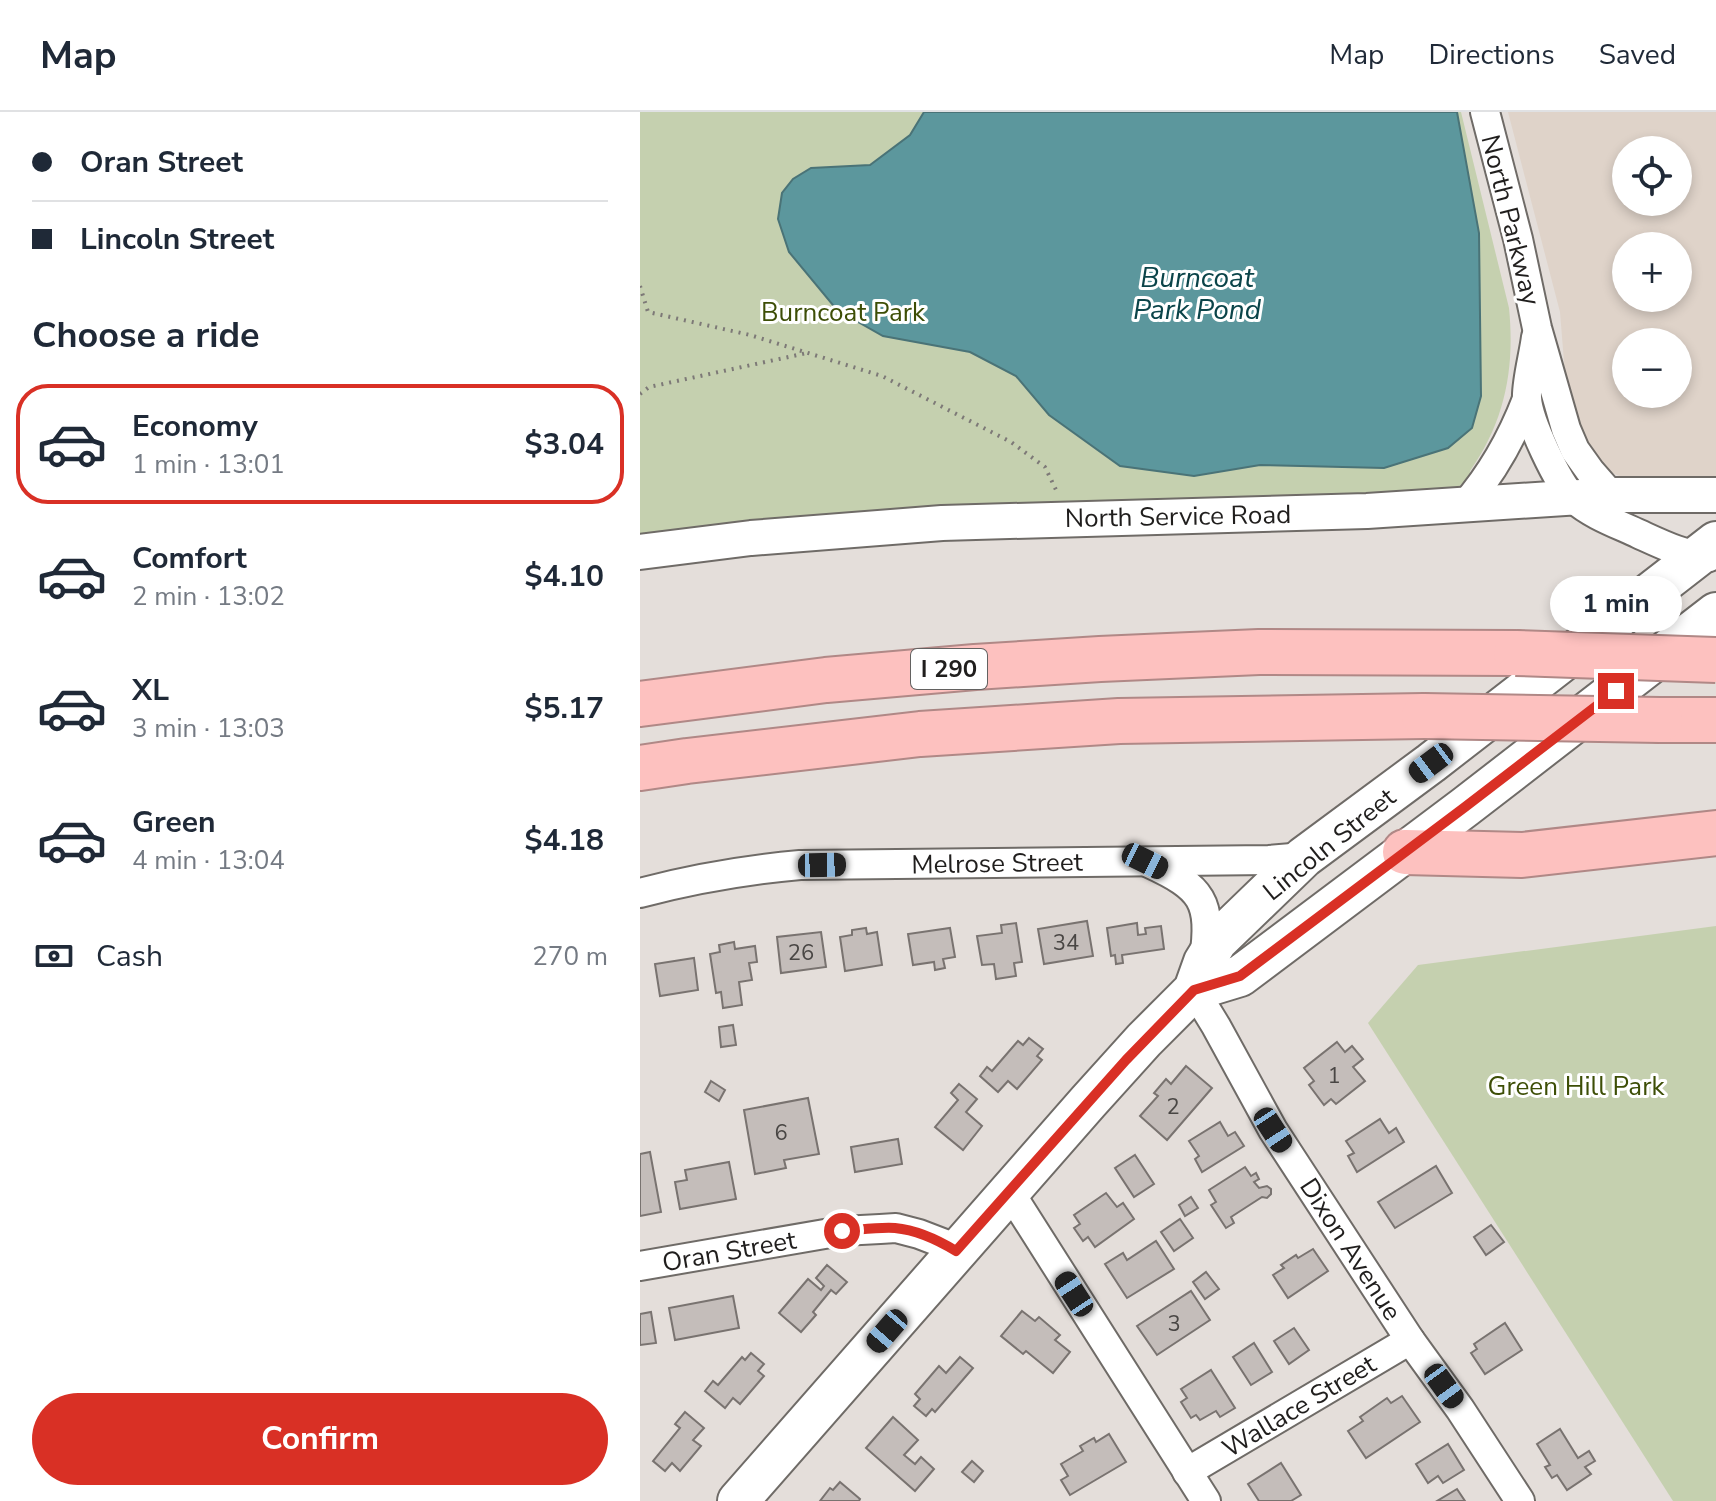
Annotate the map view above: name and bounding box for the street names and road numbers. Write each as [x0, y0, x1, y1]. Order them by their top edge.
street label: North Parkway [1472, 131, 1549, 310]
street label: North Service Road [1065, 497, 1291, 536]
road number: I 290 [911, 649, 987, 689]
street label: Lincoln Street [1256, 779, 1404, 909]
street label: Melrose Street [911, 844, 1084, 882]
street label: Dixon Avenue [1291, 1171, 1410, 1327]
street label: Oran Street [659, 1222, 800, 1280]
street label: Wallace Street [1216, 1346, 1383, 1466]

